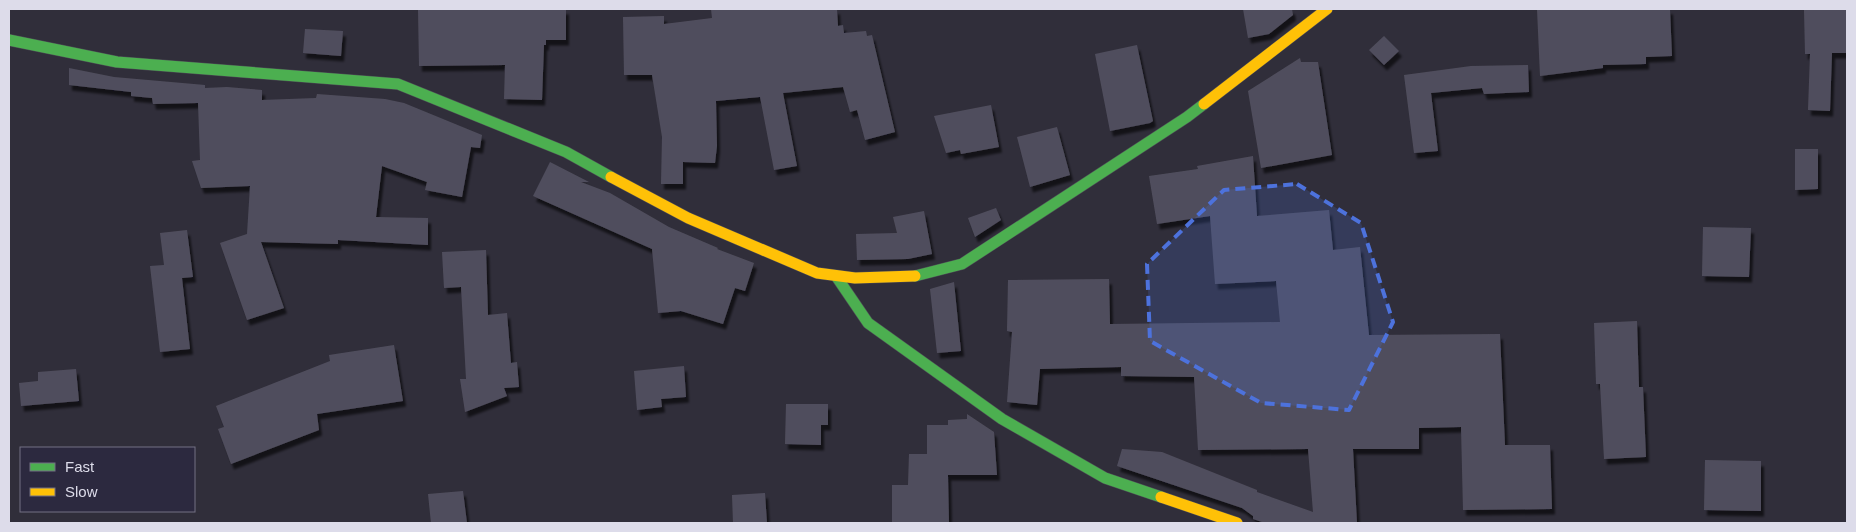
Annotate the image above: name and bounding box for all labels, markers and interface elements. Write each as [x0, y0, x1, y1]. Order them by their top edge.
legend [20, 447, 195, 512]
text: Fast [65, 458, 95, 475]
text: Slow [65, 483, 98, 500]

